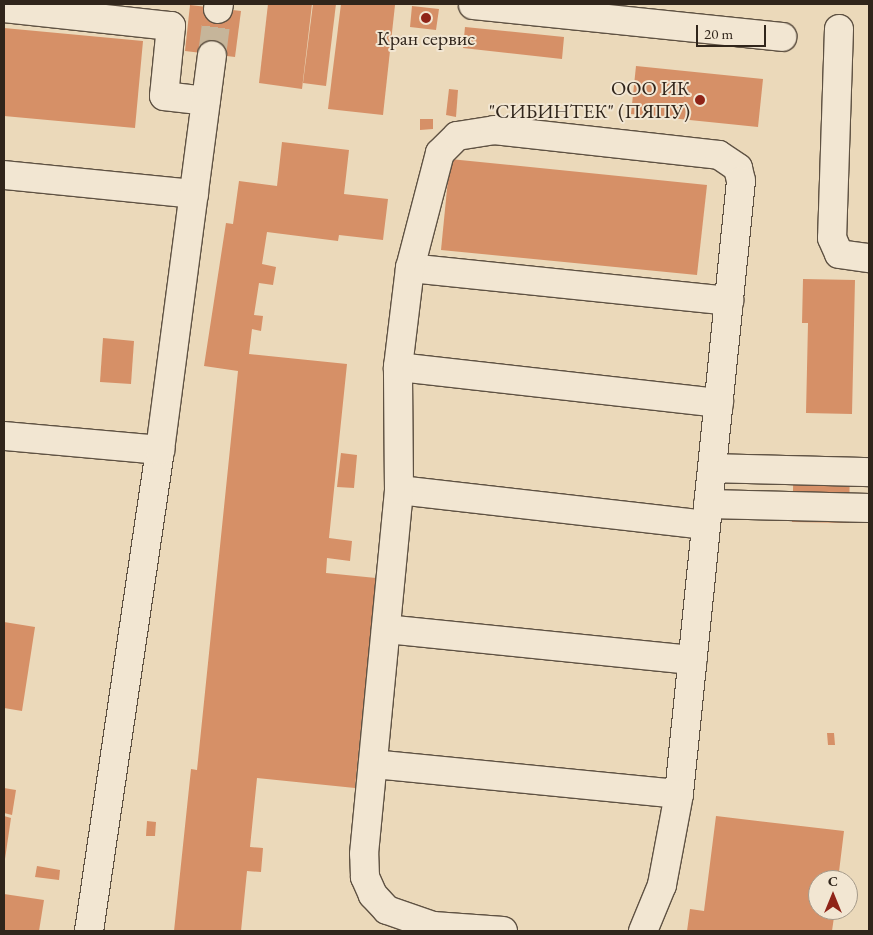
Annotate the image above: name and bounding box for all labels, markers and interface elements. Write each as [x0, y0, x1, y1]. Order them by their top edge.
marker: Кран сервис [420, 12, 432, 24]
scale bar [698, 15, 768, 47]
text: 20 m [704, 24, 733, 43]
place label: Кран сервис [377, 26, 475, 50]
place label: ООО ИК "СИБИНТЕК" (ПЯПУ) [489, 76, 690, 123]
marker: ООО ИК "СИБИНТЕК" (ПЯПУ) [694, 94, 706, 106]
north arrow [808, 870, 858, 920]
text: С [828, 872, 838, 890]

